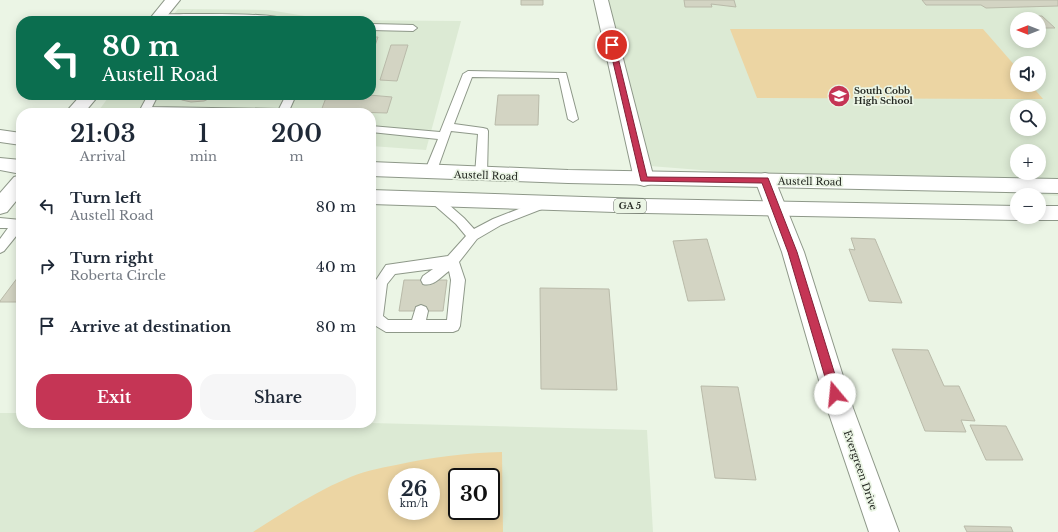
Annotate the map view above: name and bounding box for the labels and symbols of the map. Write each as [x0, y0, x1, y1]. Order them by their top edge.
north arrow [1010, 12, 1046, 48]
pin [595, 28, 629, 62]
school or university icon: South Cobb High School [826, 83, 852, 109]
place label: South Cobb High School [854, 85, 913, 106]
street label: Austell Road [453, 168, 519, 183]
street label: Austell Road [777, 174, 843, 189]
road number: GA 5 [614, 199, 646, 213]
position arrow [814, 373, 856, 415]
street label: Evergreen Drive [841, 428, 880, 512]
speed limit sign: 30 [448, 468, 500, 520]

